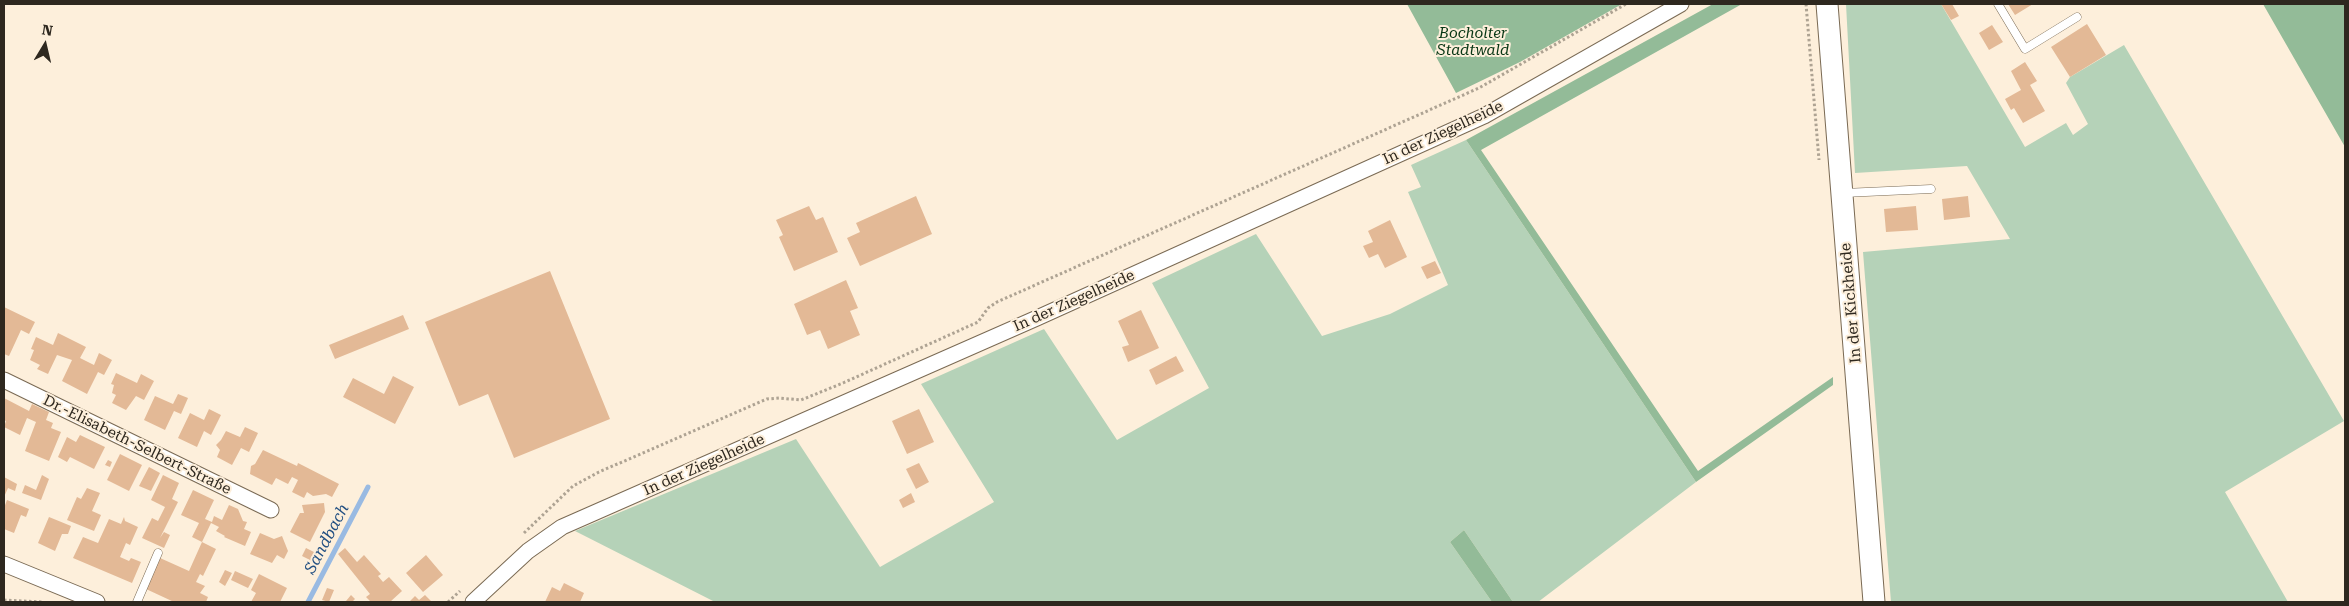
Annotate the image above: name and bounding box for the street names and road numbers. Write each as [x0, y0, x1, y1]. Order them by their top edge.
street label: In der Ziegelheide [1380, 97, 1506, 169]
street label: In der Kickheide [1837, 242, 1865, 364]
street label: In der Ziegelheide [1011, 266, 1137, 336]
street label: Dr.-Elisabeth-Selbert-Straße [40, 392, 234, 498]
street label: In der Ziegelheide [641, 430, 767, 500]

